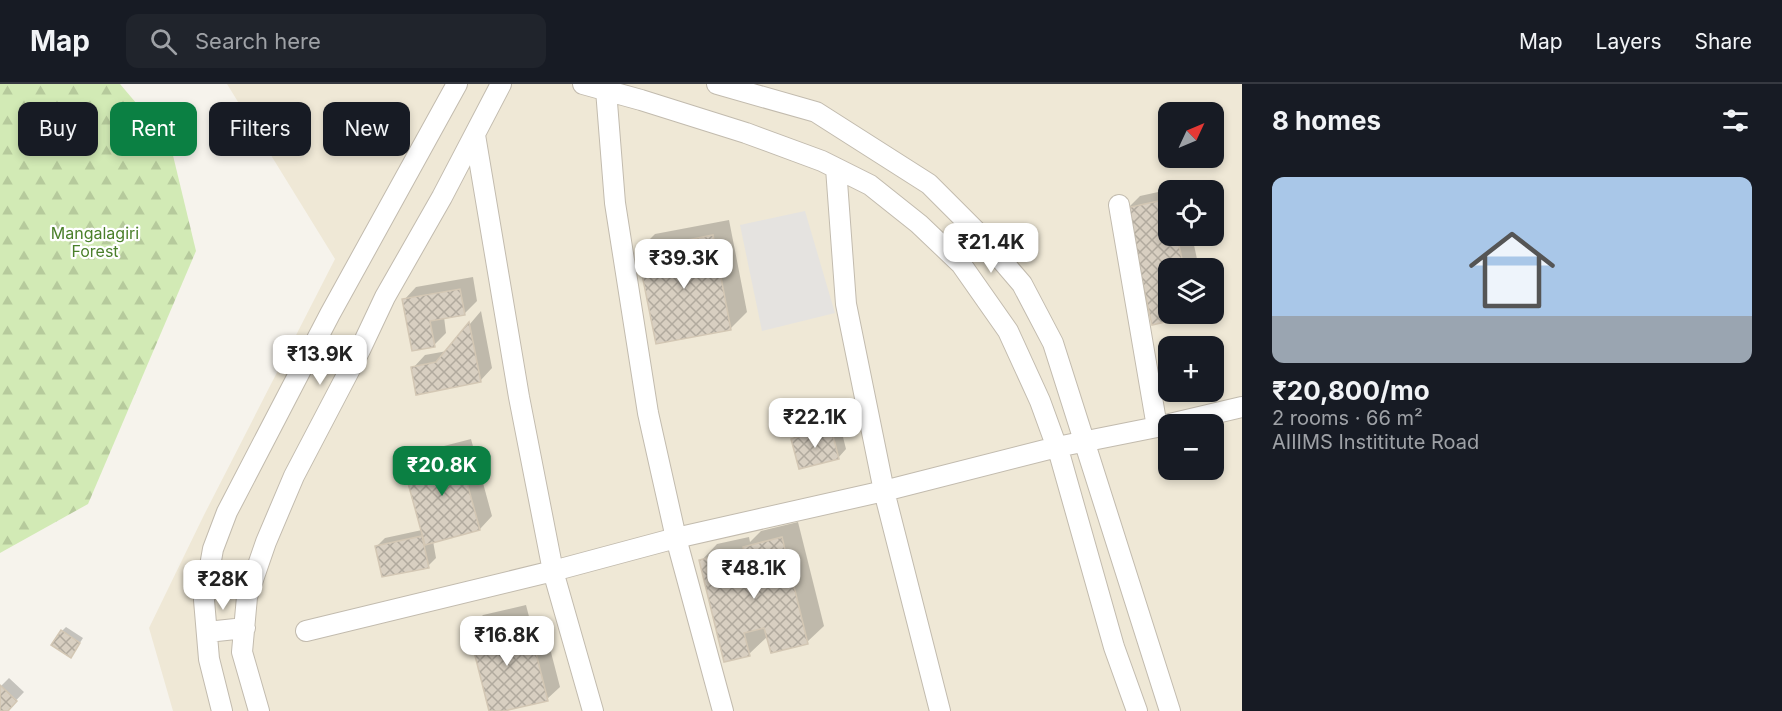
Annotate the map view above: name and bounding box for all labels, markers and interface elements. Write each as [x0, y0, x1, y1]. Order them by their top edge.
search box [126, 14, 546, 68]
text: Map [30, 24, 90, 58]
icon: search [147, 25, 180, 58]
text: Search here [195, 28, 321, 54]
text: Map [1519, 29, 1563, 54]
text: Layers [1596, 29, 1662, 54]
text: Share [1695, 29, 1752, 54]
chip: Buy [18, 102, 98, 156]
chip: Rent [110, 102, 197, 156]
chip: Filters [209, 102, 311, 156]
chip: New [323, 102, 410, 156]
north arrow [1158, 102, 1224, 168]
map controls [1158, 102, 1224, 480]
icon: filters [1719, 104, 1752, 137]
text: 8 homes [1272, 105, 1381, 136]
button: locate [1158, 180, 1224, 246]
icon: home [1458, 216, 1566, 324]
park label: Mangalagiri Forest [51, 223, 139, 261]
pin: ₹21.4K [942, 223, 1040, 274]
text: ₹21.4K [957, 230, 1025, 254]
pin: ₹39.3K [635, 239, 733, 290]
text: ₹39.3K [649, 246, 719, 270]
button: layers [1158, 258, 1224, 324]
pin: ₹13.9K [271, 335, 369, 386]
button: + [1158, 336, 1224, 402]
text: ₹13.9K [287, 342, 353, 366]
text: ₹20,800/mo [1272, 375, 1430, 406]
pin: ₹22.1K [766, 398, 864, 449]
text: ₹22.1K [783, 405, 847, 429]
text: 2 rooms · 66 m² [1272, 406, 1423, 430]
button: − [1158, 414, 1224, 480]
text: AIIIMS Instititute Road [1272, 430, 1479, 454]
pin: ₹20.8K [393, 446, 491, 497]
text: ₹20.8K [407, 453, 477, 477]
pin: ₹48.1K [705, 549, 803, 600]
text: ₹48.1K [721, 556, 787, 580]
pin: ₹28K [187, 560, 259, 611]
text: ₹28K [197, 567, 249, 591]
pin: ₹16.8K [458, 616, 556, 667]
text: ₹16.8K [474, 623, 540, 647]

